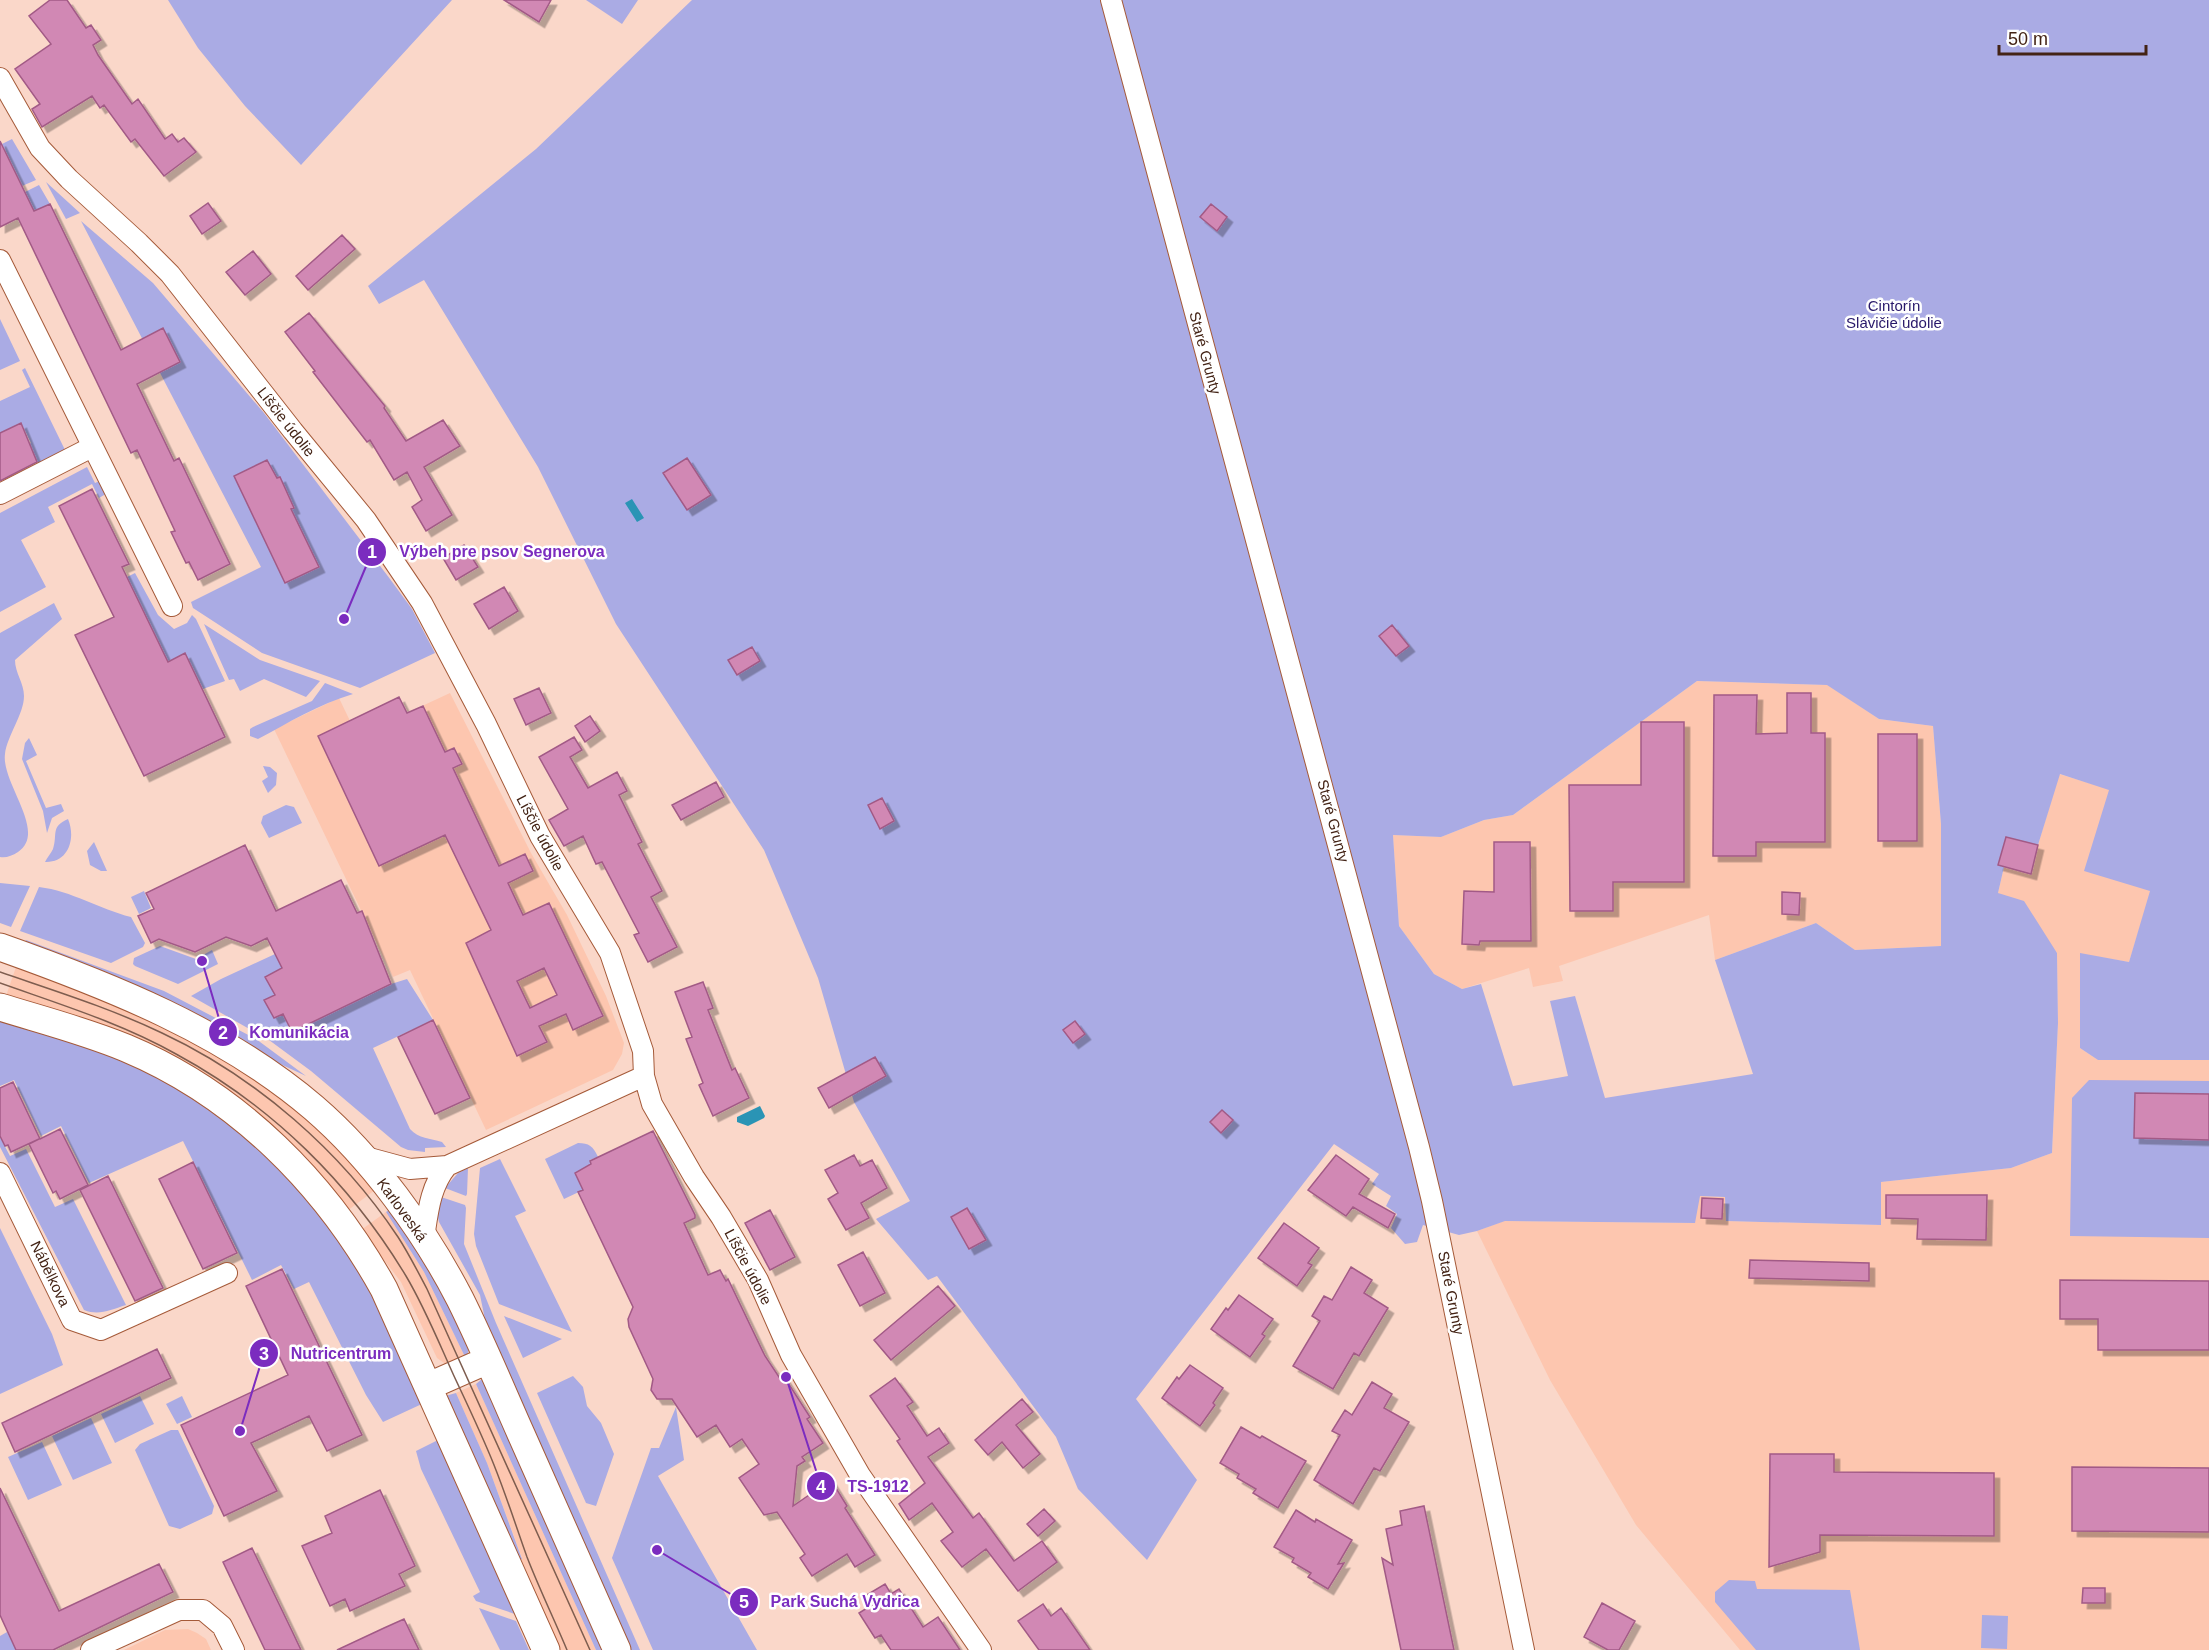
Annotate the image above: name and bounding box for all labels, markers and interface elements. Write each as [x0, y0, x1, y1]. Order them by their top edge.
scale bar [1999, 18, 2146, 56]
text: 50 m [2008, 29, 2048, 49]
park label: Cintorín Slávičie údolie [1846, 297, 1942, 331]
street label: Staré Grunty [1186, 310, 1225, 397]
street label: Líščie údolie [254, 384, 319, 460]
callout: Výbeh pre psov Segnerova [357, 535, 617, 569]
text: 1 [367, 542, 377, 562]
text: Výbeh pre psov Segnerova [399, 543, 605, 560]
street label: Staré Grunty [1314, 778, 1353, 865]
street label: Líščie údolie [513, 792, 568, 874]
callout: Komunikácia [208, 1015, 361, 1049]
text: 2 [218, 1023, 228, 1043]
text: Komunikácia [249, 1024, 349, 1041]
street label: Karloveská [374, 1175, 431, 1245]
street label: Líščie údolie [721, 1226, 776, 1308]
street label: Nábělkova [27, 1238, 74, 1310]
street label: Staré Grunty [1435, 1250, 1468, 1337]
callout: Nutricentrum [249, 1336, 404, 1370]
text: 3 [259, 1344, 269, 1364]
text: Nutricentrum [291, 1345, 391, 1362]
callout: TS-1912 [806, 1469, 921, 1503]
text: 4 [816, 1477, 826, 1497]
text: TS-1912 [847, 1478, 909, 1495]
callout: Park Suchá Vydrica [729, 1585, 932, 1619]
text: 5 [739, 1592, 749, 1612]
text: Park Suchá Vydrica [771, 1593, 920, 1610]

